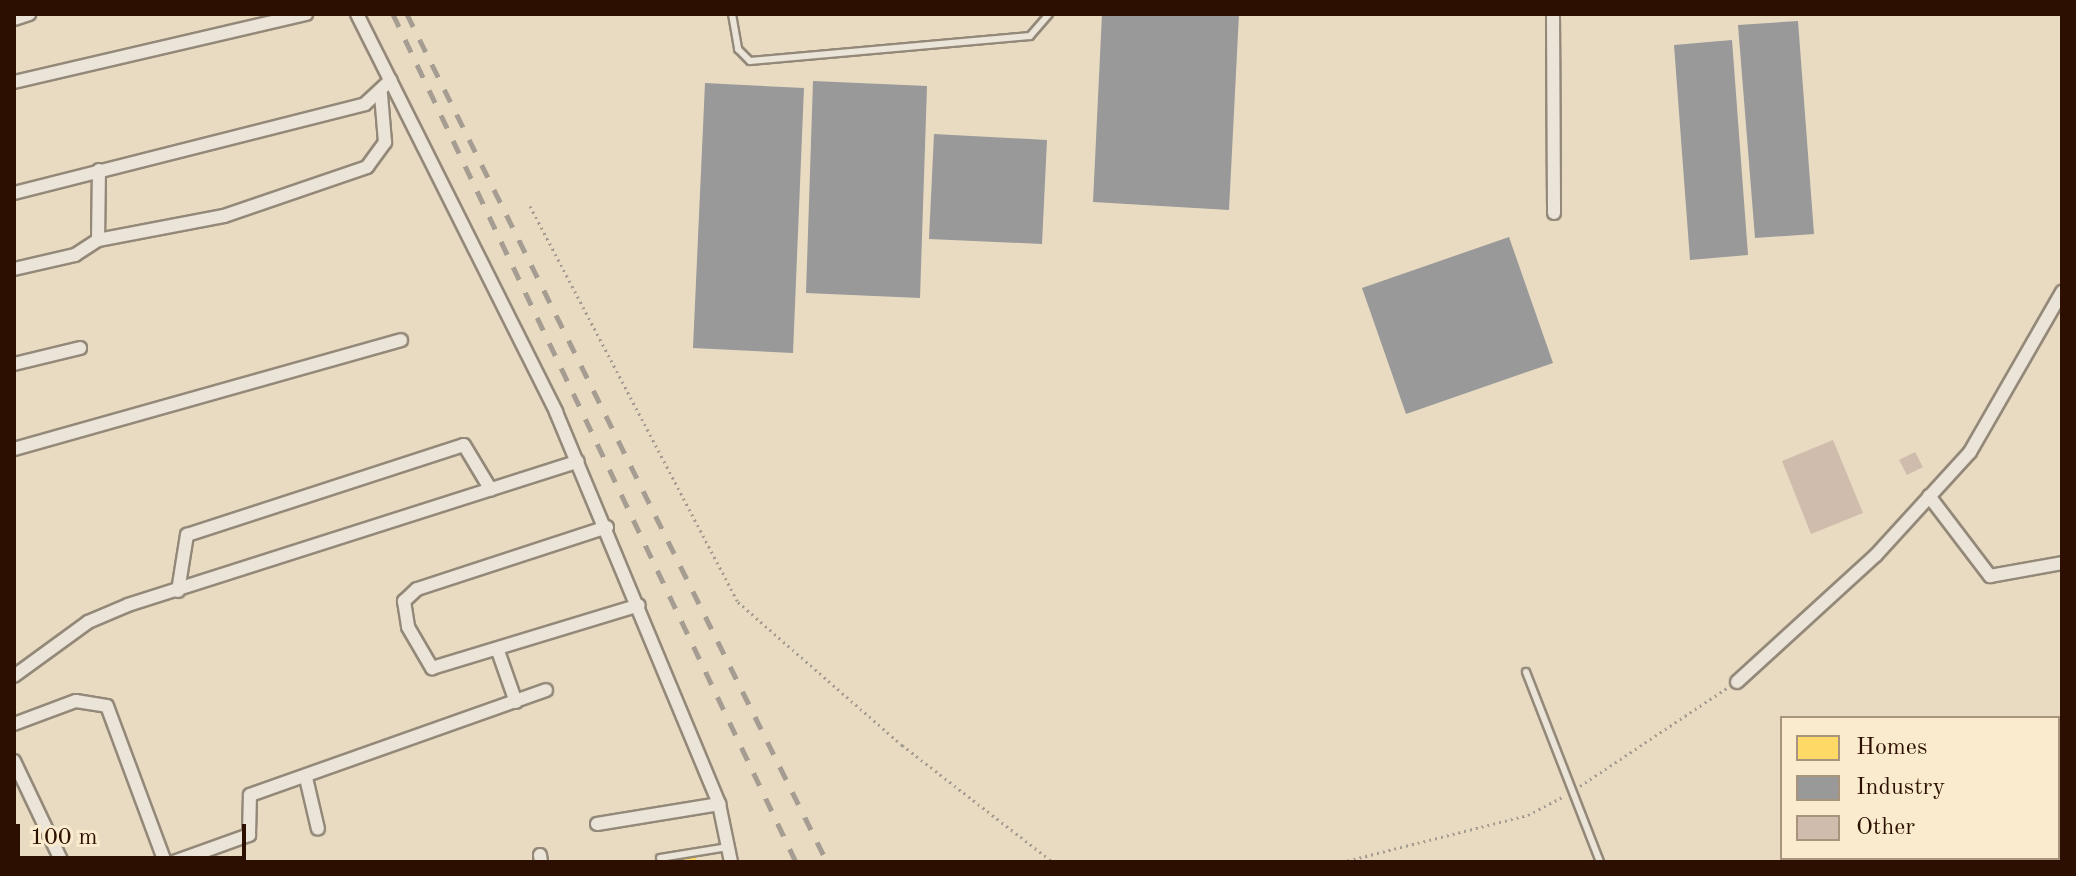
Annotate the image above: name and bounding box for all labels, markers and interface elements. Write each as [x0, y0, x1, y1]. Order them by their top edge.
legend [1780, 716, 2060, 860]
text: Homes [1856, 736, 1927, 760]
text: Industry [1856, 776, 1945, 800]
scale bar [20, 808, 250, 858]
text: Other [1856, 816, 1915, 840]
text: 100 m [30, 826, 98, 850]

